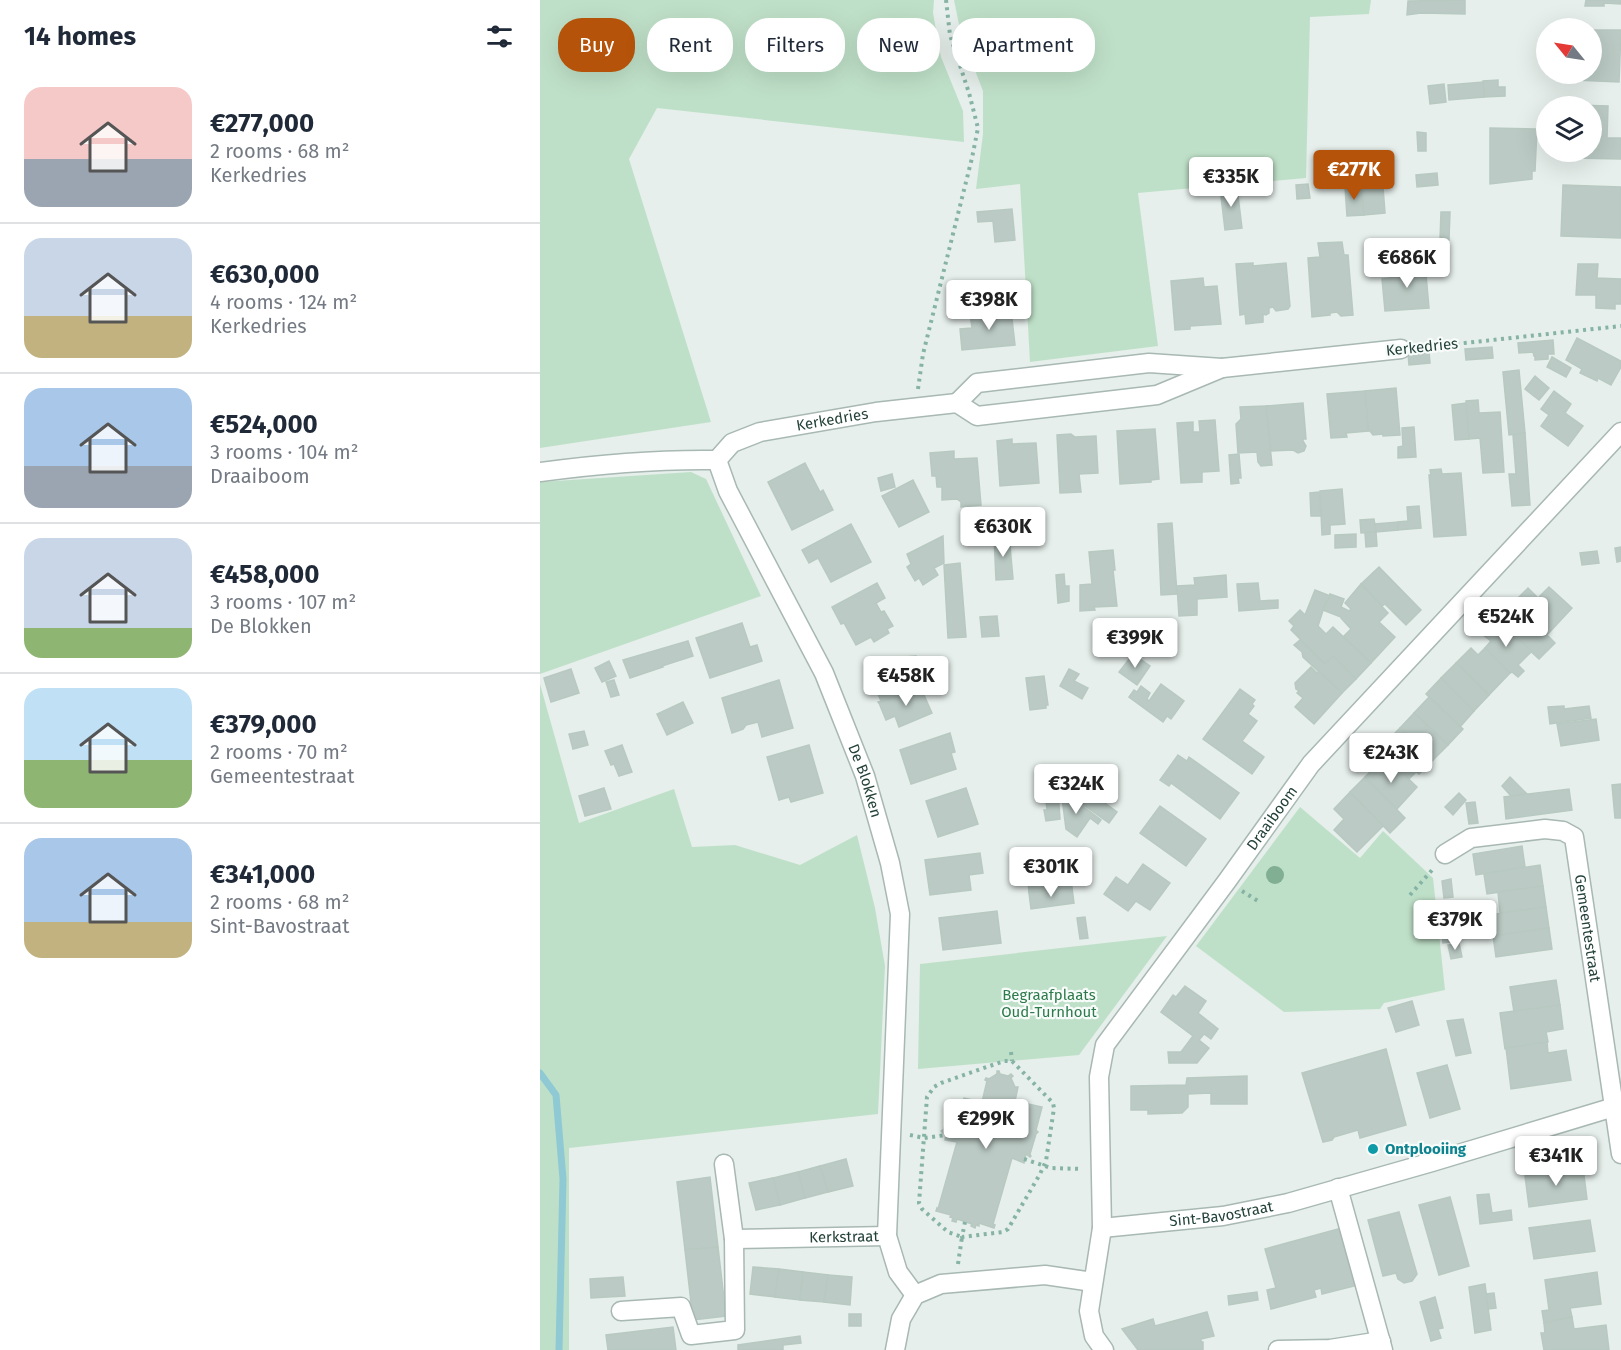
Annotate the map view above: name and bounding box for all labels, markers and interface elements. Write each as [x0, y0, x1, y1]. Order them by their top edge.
chip: Buy [558, 18, 635, 72]
chip: Rent [647, 18, 733, 72]
chip: Filters [745, 18, 845, 72]
chip: New [857, 18, 940, 72]
chip: Apartment [952, 18, 1095, 72]
north arrow [1536, 18, 1602, 84]
map controls [1536, 18, 1602, 162]
icon: filters [483, 20, 516, 53]
text: 14 homes [24, 21, 136, 52]
button: layers [1536, 96, 1602, 162]
text: €277,000 [210, 108, 314, 139]
icon: home [72, 111, 144, 183]
text: 2 rooms · 68 m² [210, 139, 350, 163]
pin: €277K [1312, 150, 1396, 201]
pin: €335K [1189, 157, 1273, 208]
text: €277K [1327, 157, 1381, 181]
text: Kerkedries [210, 163, 307, 187]
text: €335K [1203, 164, 1259, 188]
pin: €686K [1365, 238, 1449, 289]
text: €686K [1378, 245, 1436, 269]
text: €630,000 [210, 259, 320, 290]
icon: home [72, 262, 144, 334]
pin: €398K [947, 280, 1031, 331]
text: €398K [960, 287, 1018, 311]
text: 4 rooms · 124 m² [210, 290, 357, 314]
text: Kerkedries [210, 314, 307, 338]
street label: Kerkedries [1385, 334, 1459, 360]
street label: Kerkedries [795, 405, 869, 435]
text: €524,000 [210, 409, 318, 440]
icon: home [72, 412, 144, 484]
text: 3 rooms · 104 m² [210, 440, 358, 464]
text: Draaiboom [210, 464, 310, 488]
pin: €630K [961, 507, 1045, 558]
text: €630K [974, 514, 1032, 538]
text: €458,000 [210, 559, 320, 590]
icon: home [72, 562, 144, 634]
text: 3 rooms · 107 m² [210, 590, 356, 614]
pin: €524K [1464, 597, 1548, 648]
text: €524K [1478, 604, 1534, 628]
text: De Blokken [210, 614, 312, 638]
pin: €399K [1093, 618, 1177, 669]
text: €399K [1106, 625, 1164, 649]
pin: €458K [864, 656, 948, 707]
text: €458K [877, 663, 935, 687]
text: €379,000 [210, 709, 317, 740]
icon: home [72, 712, 144, 784]
pin: €243K [1349, 733, 1433, 784]
text: 2 rooms · 70 m² [210, 740, 348, 764]
text: €243K [1363, 740, 1419, 764]
street label: De Blokken [844, 741, 885, 819]
text: Gemeentestraat [210, 764, 354, 788]
pin: €324K [1034, 764, 1118, 815]
text: €324K [1048, 771, 1104, 795]
street label: Draaiboom [1243, 783, 1301, 854]
pin: €301K [1009, 847, 1093, 898]
text: €301K [1023, 854, 1079, 878]
text: €341,000 [210, 859, 315, 890]
icon: home [72, 862, 144, 934]
street label: Gemeentestraat [1571, 873, 1604, 984]
text: 2 rooms · 68 m² [210, 890, 350, 914]
pin: €379K [1413, 900, 1497, 951]
text: €379K [1427, 907, 1483, 931]
text: Sint-Bavostraat [210, 914, 349, 938]
park label: Begraafplaats Oud-Turnhout [1001, 986, 1097, 1021]
pin: €299K [944, 1099, 1028, 1150]
text: €299K [958, 1106, 1014, 1130]
pin: €341K [1514, 1136, 1598, 1187]
place label: Ontplooiing [1385, 1140, 1467, 1158]
marker: Ontplooiing [1366, 1142, 1380, 1156]
text: €341K [1529, 1143, 1583, 1167]
street label: Sint-Bavostraat [1168, 1197, 1275, 1230]
street label: Kerkstraat [809, 1227, 880, 1247]

